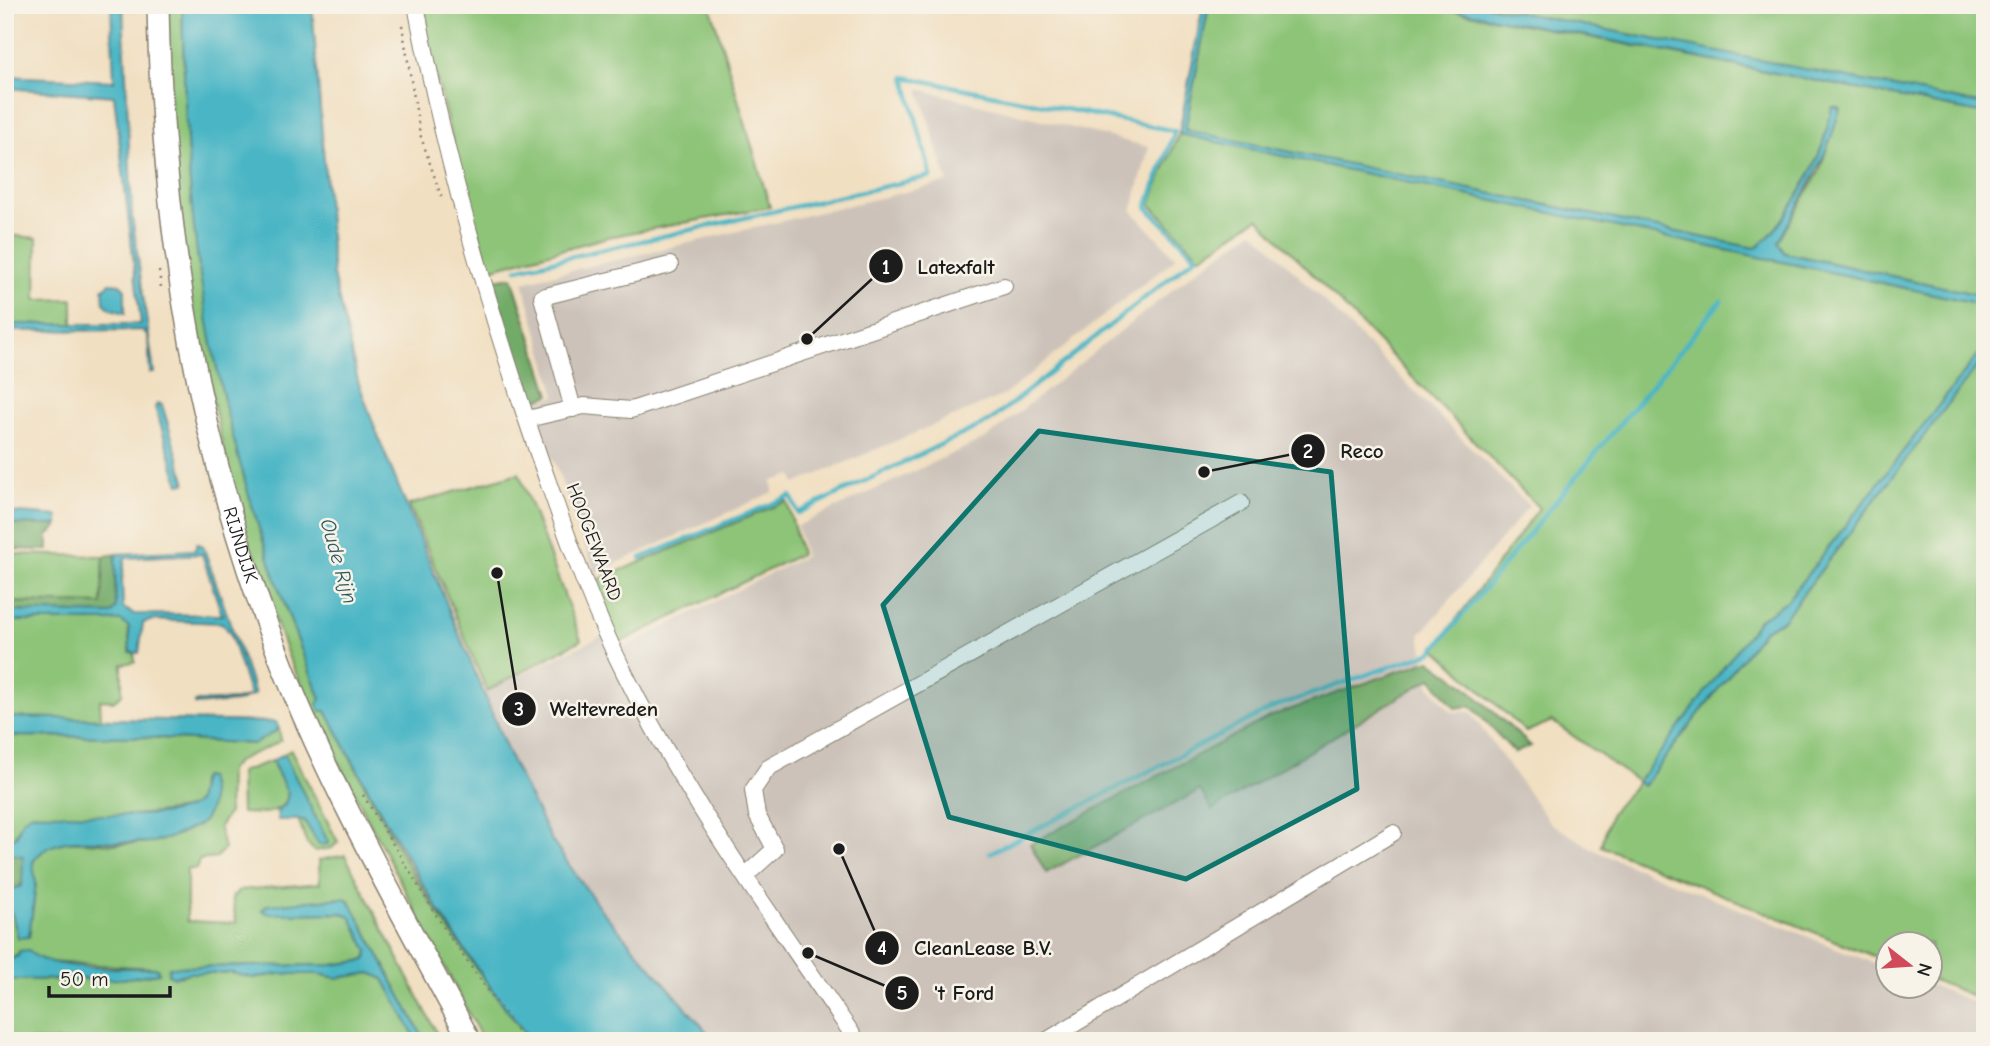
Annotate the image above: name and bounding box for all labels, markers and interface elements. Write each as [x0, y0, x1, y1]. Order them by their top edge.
callout: Latexfalt [869, 245, 1009, 287]
text: 1 [882, 255, 890, 279]
text: Latexfalt [917, 255, 996, 279]
callout: Reco [1291, 430, 1397, 472]
text: 2 [1303, 439, 1313, 463]
text: Reco [1340, 439, 1384, 463]
street label: HOOGEWAARD [561, 480, 627, 604]
street label: RIJNDIJK [218, 504, 263, 586]
water label: Oude Rijn [315, 516, 363, 606]
callout: Weltevreden [501, 688, 673, 730]
text: 3 [514, 697, 524, 721]
text: Weltevreden [550, 697, 658, 721]
callout: CleanLease B.V. [865, 927, 1066, 969]
north arrow [1874, 930, 1944, 1000]
text: 4 [877, 936, 887, 960]
text: CleanLease B.V. [914, 936, 1052, 960]
scale bar [49, 955, 170, 999]
text: N [1912, 961, 1937, 979]
text: 50 m [60, 967, 109, 991]
callout: 't Ford [884, 972, 1008, 1014]
text: 5 [896, 981, 908, 1005]
text: 't Ford [934, 981, 994, 1005]

